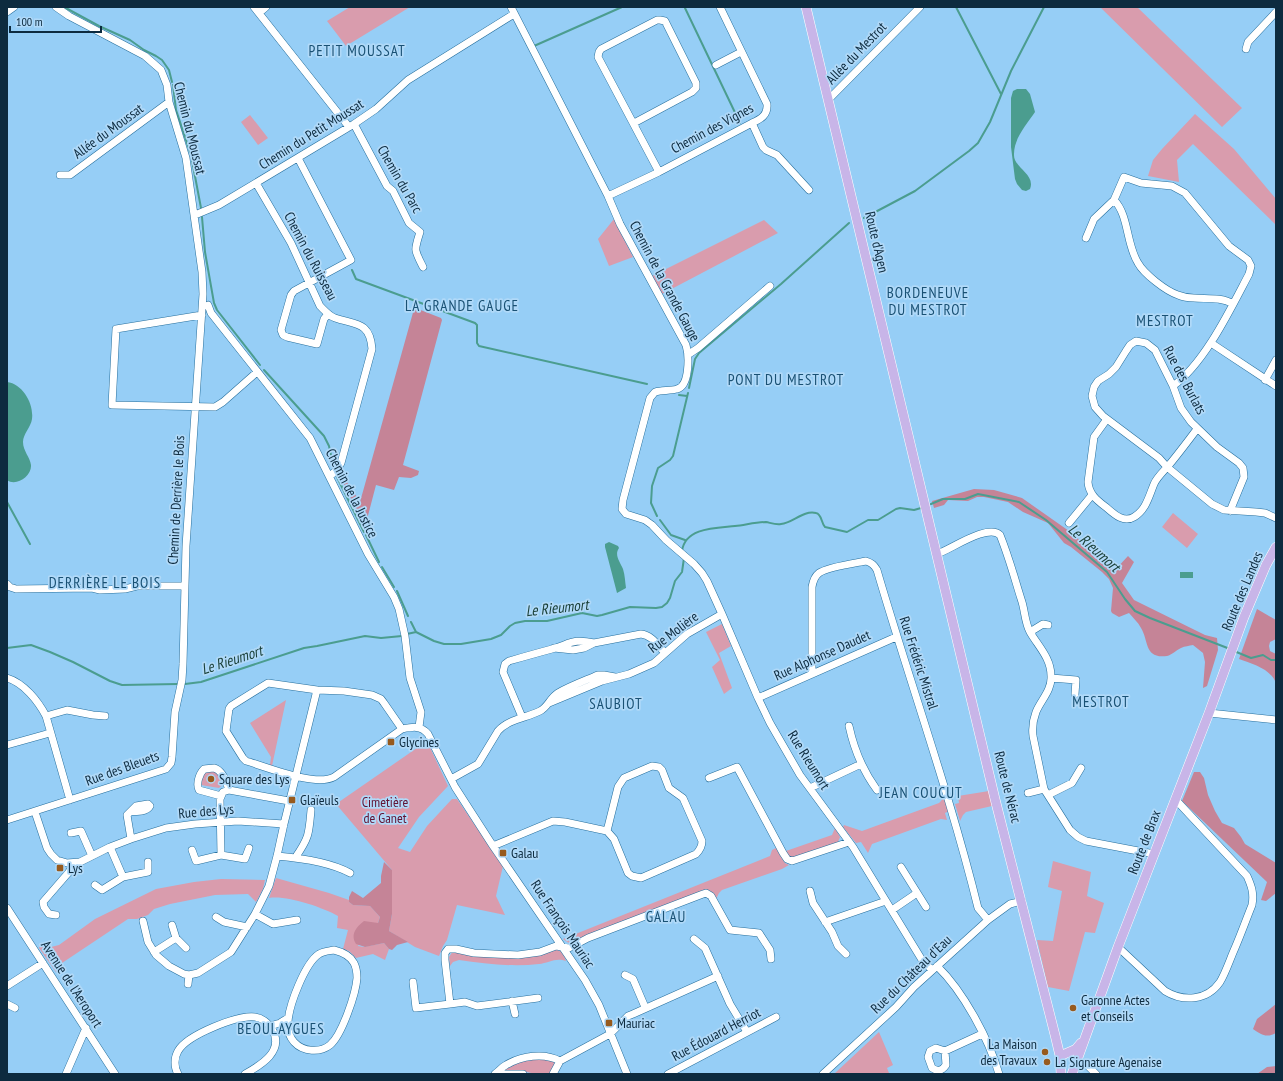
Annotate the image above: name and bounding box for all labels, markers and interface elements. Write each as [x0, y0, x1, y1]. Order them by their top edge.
scale bar [10, 8, 101, 34]
text: 100 m [16, 14, 43, 29]
street label: Allée du Mestrot [822, 18, 890, 88]
district label: PETIT MOUSSAT [308, 41, 406, 60]
street label: Chemin du Moussat [170, 80, 210, 176]
street label: Chemin du Petit Moussat [255, 94, 367, 173]
street label: Allée du Moussat [69, 99, 147, 163]
street label: Chemin des Vignes [668, 99, 757, 157]
street label: Chemin du Parc [373, 142, 427, 216]
street label: Chemin du Ruisseau [280, 209, 342, 303]
street label: Route d'Agen [861, 210, 893, 274]
street label: Chemin de la Grande Gauge [626, 218, 704, 345]
district label: BORDENEUVE DU MESTROT [887, 283, 969, 319]
district label: LA GRANDE GAUGE [405, 296, 519, 315]
district label: MESTROT [1136, 311, 1194, 330]
street label: Rue des Burlats [1159, 343, 1211, 418]
district label: PONT DU MESTROT [728, 370, 844, 389]
street label: Chemin de Derrière le Bois [164, 435, 188, 565]
street label: Chemin de la Justice [322, 445, 382, 541]
water label: Le Rieumort [1065, 520, 1125, 577]
street label: Route des Landes [1217, 548, 1267, 633]
district label: DERRIÈRE LE BOIS [49, 573, 161, 592]
water label: Le Rieumort [525, 595, 591, 620]
street label: Rue Molière [644, 607, 702, 657]
street label: Rue Frédéric Mistral [896, 614, 943, 712]
street label: Rue Alphonse Daudet [771, 626, 873, 684]
water label: Le Rieumort [199, 640, 266, 678]
district label: MESTROT [1072, 692, 1130, 711]
district label: SAUBIOT [589, 694, 643, 713]
street label: Rue Rieumort [784, 727, 834, 793]
place label: Glycines [399, 733, 439, 751]
marker: Glycines [386, 737, 396, 747]
street label: Rue des Bleuets [83, 746, 162, 790]
street label: Route de Nérac [990, 749, 1026, 825]
place label: Square des Lys [219, 770, 290, 788]
marker: Square des Lys [206, 774, 216, 784]
district label: JEAN COUCUT [878, 783, 963, 802]
place label: Glaïeuls [300, 791, 339, 809]
park label: Cimetière de Ganet [362, 793, 409, 827]
marker: Glaïeuls [287, 795, 297, 805]
street label: Rue des Lys [177, 800, 235, 822]
street label: Route de Brax [1124, 807, 1165, 877]
place label: Galau [511, 844, 538, 862]
marker: Galau [498, 848, 508, 858]
place label: Lys [68, 859, 83, 877]
marker: Lys [55, 863, 65, 873]
street label: Rue François Mauriac [527, 876, 599, 972]
district label: GALAU [646, 907, 686, 926]
street label: Rue du Château d'Eau [867, 931, 955, 1017]
street label: Avenue de l'Aeroport [37, 937, 107, 1031]
place label: Garonne Actes et Conseils [1081, 991, 1150, 1025]
street label: Rue Édouard Herriot [668, 1003, 764, 1065]
marker: Garonne Actes et Conseils [1068, 1003, 1078, 1013]
place label: Mauriac [617, 1014, 655, 1032]
marker: Mauriac [604, 1018, 614, 1028]
district label: BEOULAYGUES [237, 1019, 325, 1038]
place label: La Maison des Travaux [980, 1035, 1037, 1069]
marker: La Maison des Travaux [1040, 1047, 1050, 1057]
place label: La Signature Agenaise [1055, 1053, 1162, 1071]
marker: La Signature Agenaise [1042, 1057, 1052, 1067]

